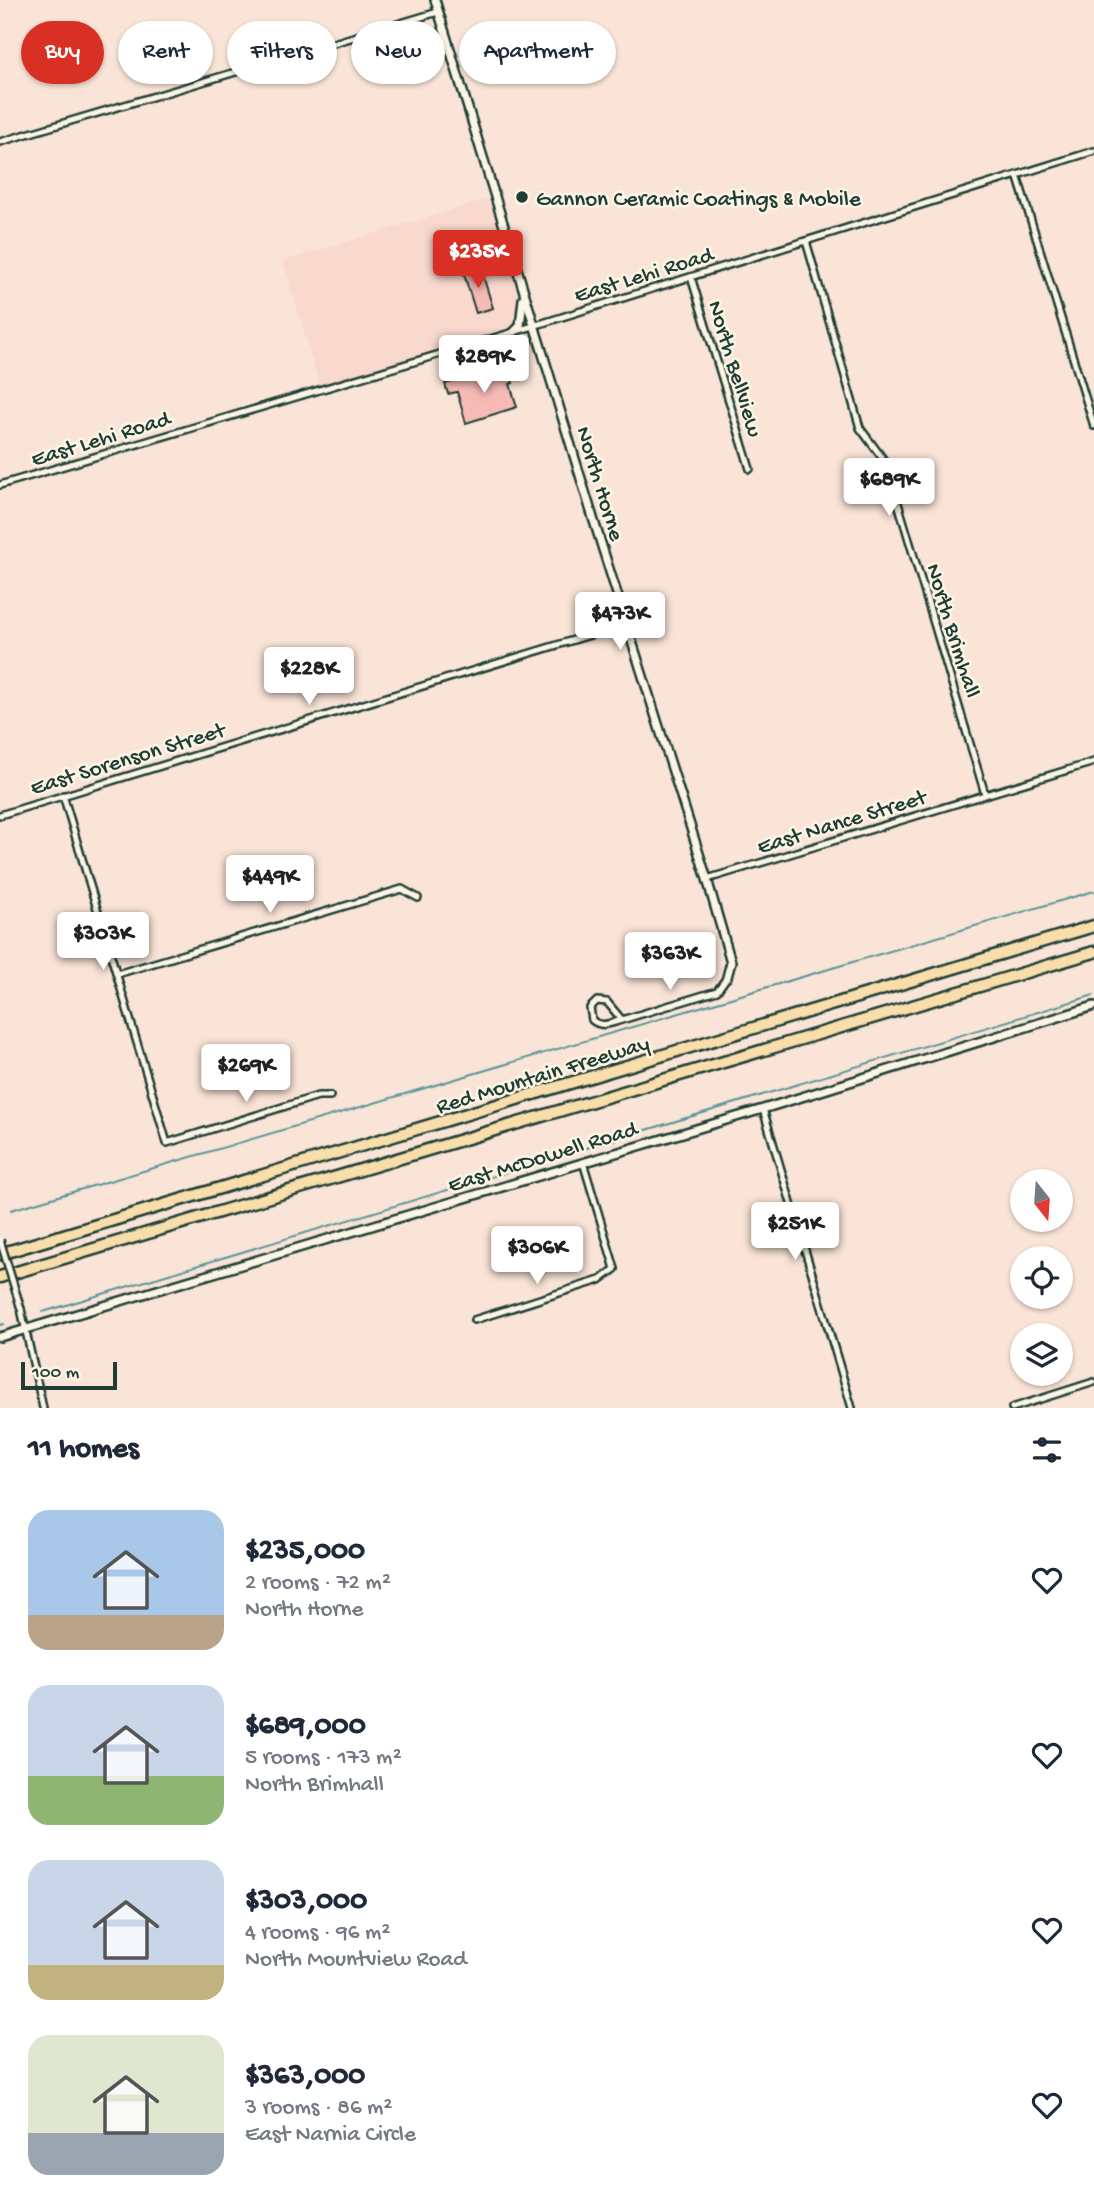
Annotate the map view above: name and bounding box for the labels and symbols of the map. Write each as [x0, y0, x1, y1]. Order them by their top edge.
place label: Gannon Ceramic Coatings & Mobile [536, 187, 862, 214]
marker: Gannon Ceramic Coatings & Mobile [514, 189, 530, 205]
pin: $235K [429, 230, 527, 290]
street label: East Lehi Road [571, 242, 718, 310]
street label: North Bellview [700, 298, 767, 440]
pin: $289K [435, 336, 533, 395]
street label: East Lehi Road [28, 406, 175, 474]
street label: North Horne [568, 424, 629, 546]
pin: $689K [840, 458, 938, 518]
street label: North Brimhall [918, 561, 985, 701]
pin: $473K [571, 592, 669, 652]
pin: $228K [260, 648, 358, 707]
street label: East Sorenson Street [27, 717, 230, 803]
street label: East Nance Street [754, 784, 931, 862]
pin: $449K [221, 856, 319, 915]
pin: $303K [54, 912, 152, 972]
pin: $363K [621, 932, 719, 992]
street label: Red Mountain Freeway [433, 1031, 653, 1122]
pin: $269K [197, 1044, 295, 1104]
street label: East McDowell Road [445, 1116, 642, 1200]
north arrow [1010, 1169, 1073, 1232]
pin: $251K [746, 1202, 844, 1262]
pin: $306K [488, 1226, 586, 1286]
scale bar [21, 1359, 117, 1391]

